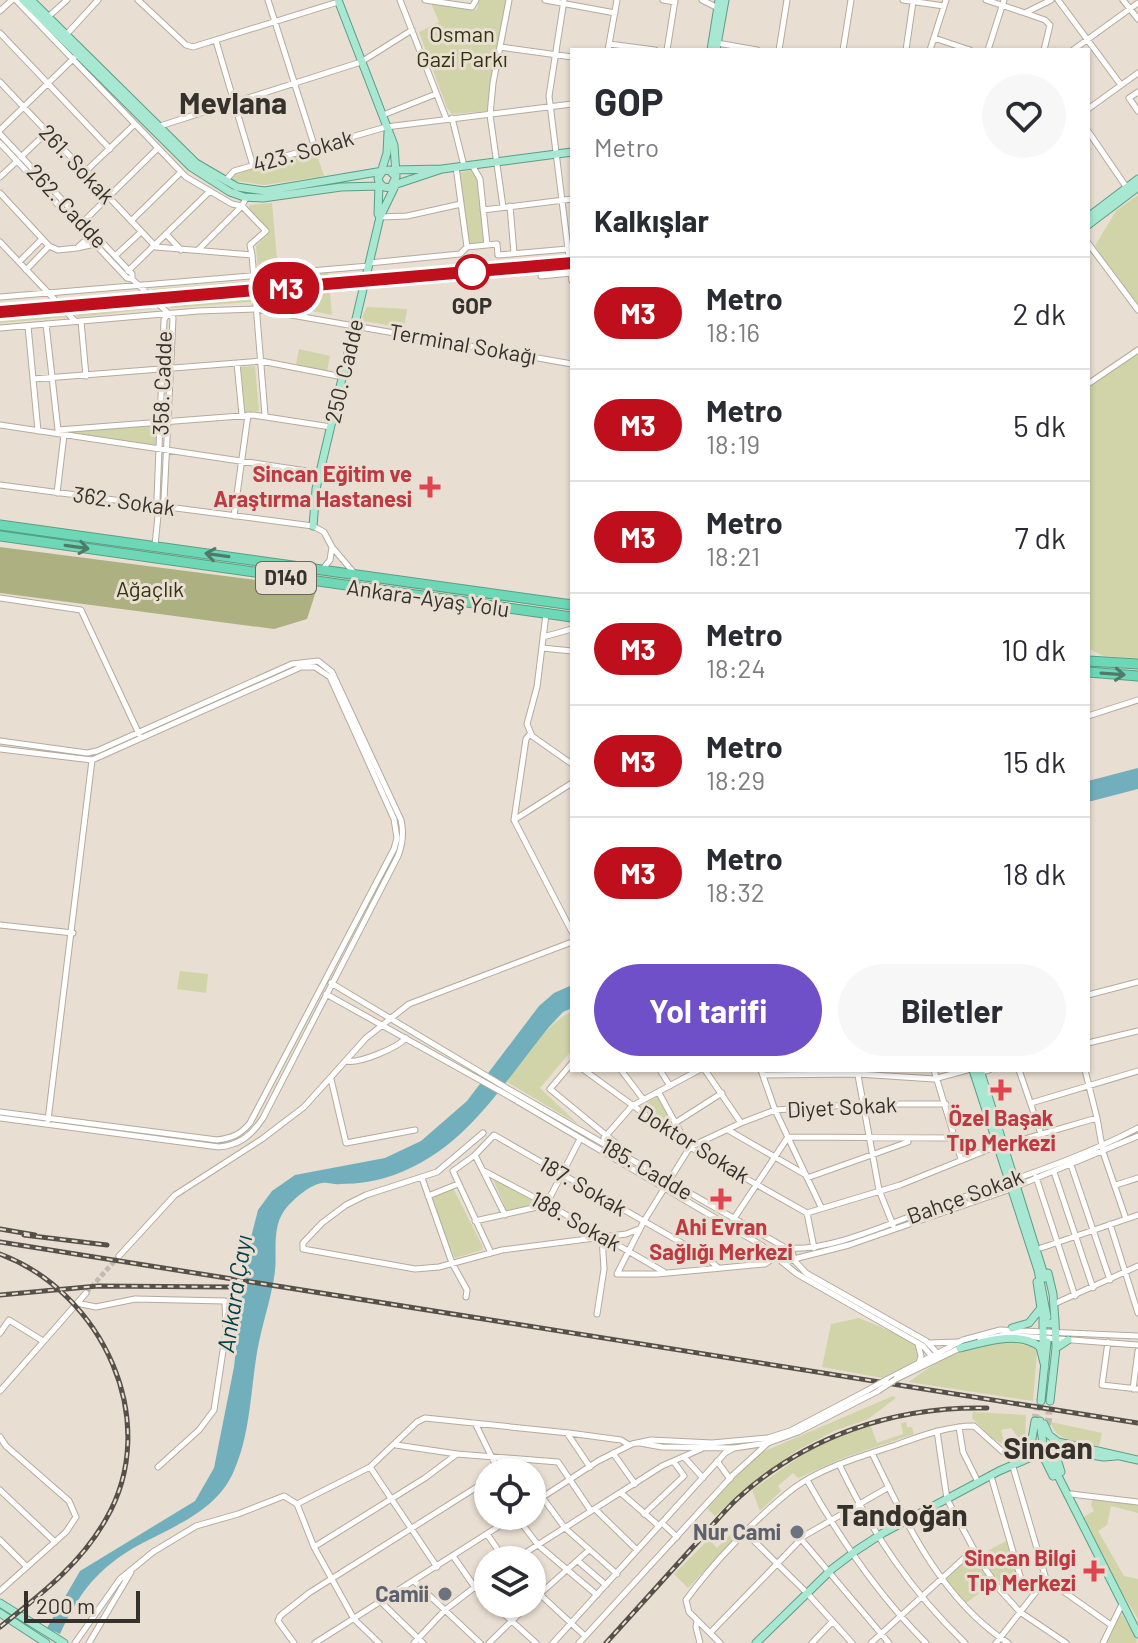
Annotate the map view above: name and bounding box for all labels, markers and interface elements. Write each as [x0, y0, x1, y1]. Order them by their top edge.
park label: Osman Gazi Parkı [416, 20, 508, 71]
button: heart [982, 74, 1066, 158]
text: GOP [594, 78, 664, 124]
district label: Mevlana [179, 84, 287, 120]
street label: 261. Sokak [35, 118, 121, 208]
street label: 423. Sokak [249, 123, 356, 177]
text: Metro [594, 131, 659, 162]
street label: 262. Cadde [22, 158, 113, 253]
text: Kalkışlar [594, 202, 709, 238]
marker: GOP [455, 255, 489, 289]
line badge: M3 [250, 262, 322, 314]
text: M3 [268, 271, 304, 305]
text: Metro [706, 280, 783, 316]
place label: GOP [452, 292, 492, 318]
text: 2 dk [1013, 295, 1066, 331]
text: M3 [620, 296, 656, 330]
street label: 250. Cadde [318, 316, 368, 425]
text: 18:16 [706, 316, 760, 347]
street label: Terminal Sokağı [387, 317, 539, 369]
street label: 358. Cadde [146, 330, 176, 436]
text: Metro [706, 392, 783, 428]
text: 5 dk [1013, 407, 1066, 443]
text: M3 [620, 408, 656, 442]
text: 18:19 [706, 428, 760, 459]
place label: Sincan Eğitim ve Araştırma Hastanesi [213, 460, 412, 511]
marker: Sincan Eğitim ve Araştırma Hastanesi [419, 476, 441, 498]
street label: 362. Sokak [71, 480, 177, 520]
text: Metro [706, 504, 783, 540]
text: 7 dk [1014, 519, 1066, 555]
text: M3 [620, 520, 656, 554]
one-way arrow [64, 540, 89, 555]
text: 18:21 [706, 540, 760, 571]
one-way arrow [205, 547, 231, 562]
road number: D140 [256, 562, 316, 594]
street label: Ankara-Ayaş Yolu [345, 573, 511, 621]
park label: Ağaçlık [116, 575, 184, 601]
text: Metro [706, 616, 783, 652]
text: 10 dk [1001, 631, 1066, 667]
text: M3 [620, 632, 656, 666]
text: 18:24 [706, 652, 766, 683]
one-way arrow [1099, 667, 1126, 682]
text: Metro [706, 728, 783, 764]
text: 15 dk [1003, 743, 1066, 779]
text: M3 [620, 744, 656, 778]
text: 18:29 [706, 764, 765, 795]
text: Metro [706, 840, 783, 876]
text: 18 dk [1002, 855, 1066, 891]
text: M3 [620, 856, 656, 890]
text: 18:32 [706, 876, 765, 907]
button: Yol tarifi [594, 964, 822, 1056]
button: Biletler [838, 964, 1066, 1056]
marker: Özel Başak Tıp Merkezi [990, 1079, 1012, 1101]
street label: Diyet Sokak [786, 1090, 898, 1122]
street label: Doktor Sokak [634, 1099, 755, 1188]
place label: Özel Başak Tıp Merkezi [946, 1104, 1056, 1155]
street label: 185. Cadde [597, 1132, 698, 1205]
street label: 187. Sokak [535, 1150, 632, 1221]
street label: Bahçe Sokak [903, 1162, 1026, 1228]
street label: 188. Sokak [527, 1185, 626, 1256]
marker: Ahi Evran Sağlığı Merkezi [710, 1188, 732, 1210]
place label: Ahi Evran Sağlığı Merkezi [649, 1213, 793, 1264]
water label: Ankara Çayı [210, 1233, 257, 1355]
district label: Sincan [1003, 1429, 1093, 1465]
map controls [474, 1458, 546, 1618]
button: locate [474, 1458, 546, 1530]
district label: Tandoğan [836, 1496, 968, 1532]
place label: Nur Cami [693, 1518, 781, 1544]
marker: Nur Cami [788, 1523, 806, 1541]
place label: Sincan Bilgi Tıp Merkezi [964, 1544, 1076, 1595]
button: layers [474, 1546, 546, 1618]
marker: Sincan Bilgi Tıp Merkezi [1083, 1560, 1105, 1582]
place label: Camii [375, 1580, 429, 1606]
marker: Camii [436, 1585, 454, 1603]
scale bar [24, 1587, 140, 1623]
text: 200 m [36, 1592, 95, 1618]

